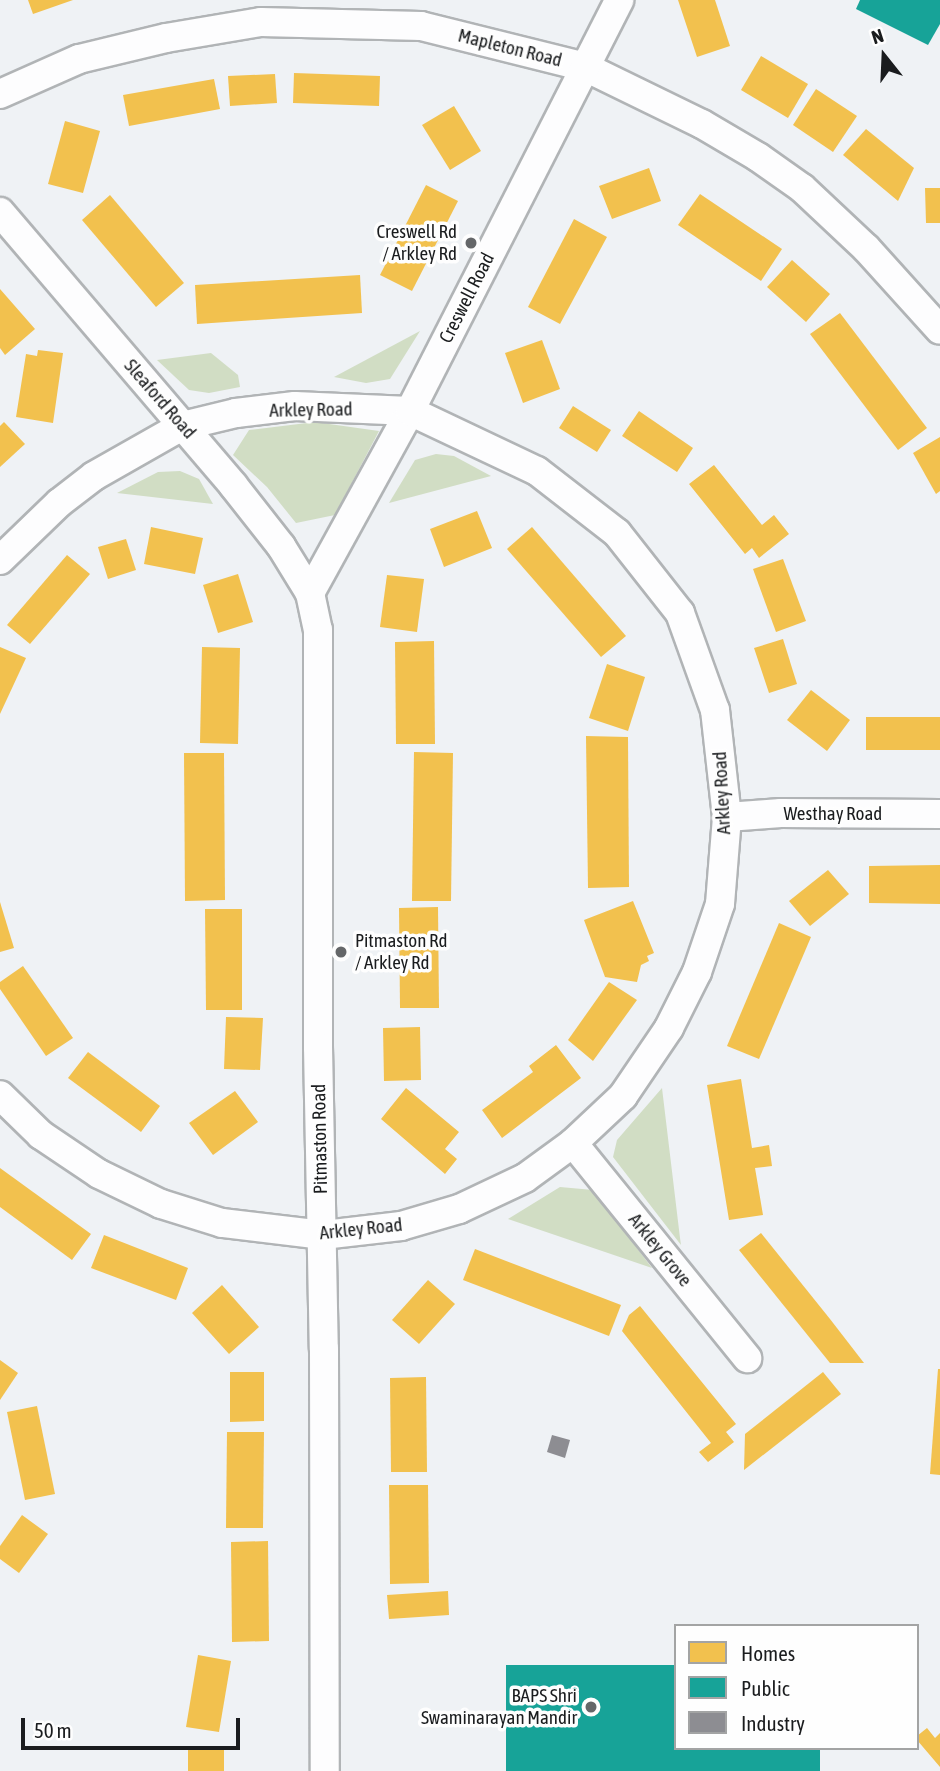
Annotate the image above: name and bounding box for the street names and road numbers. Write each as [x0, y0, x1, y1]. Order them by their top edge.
street label: Mapleton Road [456, 24, 564, 72]
street label: Creswell Road [435, 249, 499, 347]
street label: Sleaford Road [119, 355, 201, 443]
street label: Arkley Road [269, 398, 353, 422]
street label: Arkley Road [708, 751, 736, 835]
street label: Westhay Road [784, 803, 882, 825]
street label: Pitmaston Road [308, 1084, 332, 1194]
street label: Arkley Grove [624, 1209, 696, 1291]
street label: Arkley Road [318, 1213, 404, 1245]

